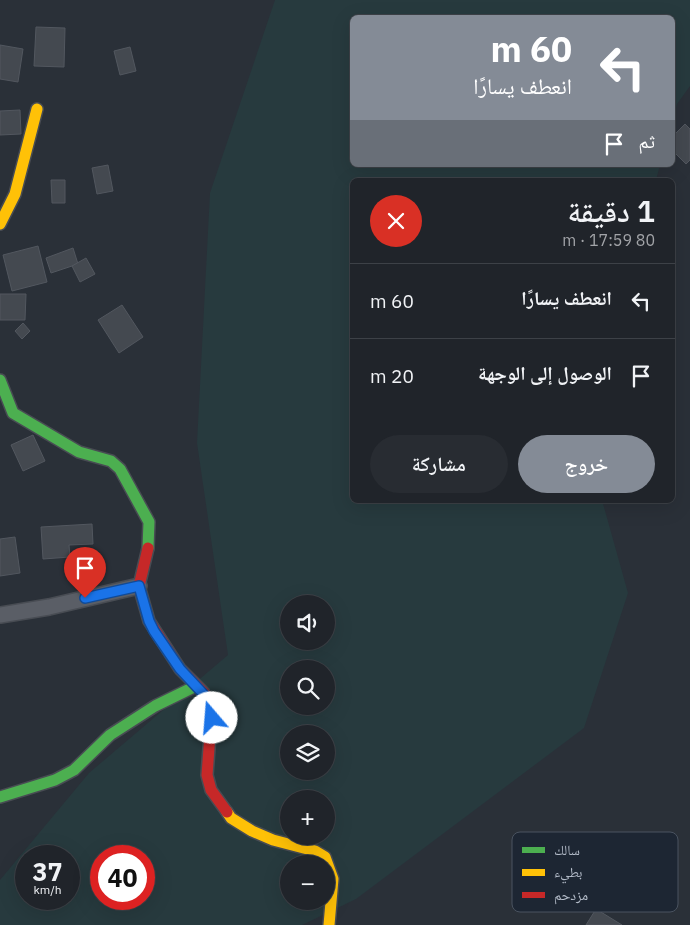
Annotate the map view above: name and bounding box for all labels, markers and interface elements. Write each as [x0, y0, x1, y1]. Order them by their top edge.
text: 60 m [490, 26, 572, 72]
icon: left [590, 35, 655, 100]
text: انعطف يسارًا [473, 71, 572, 100]
text: ثم [638, 129, 655, 153]
icon: arrive [600, 130, 628, 158]
text: 1 دقيقة [568, 191, 655, 230]
button: close [370, 195, 422, 247]
text: 80 m · 17:59 [562, 230, 655, 250]
text: انعطف يسارًا [521, 286, 612, 310]
icon: left [627, 287, 655, 315]
text: 60 m [370, 289, 414, 313]
text: الوصول إلى الوجهة [478, 361, 612, 385]
icon: arrive [627, 362, 655, 390]
text: 20 m [370, 364, 414, 388]
button: مشاركة [370, 435, 508, 493]
button: خروج [518, 435, 655, 493]
pin [64, 547, 106, 598]
icon: arrive [71, 554, 99, 582]
map controls [280, 595, 335, 910]
button: sound [280, 595, 335, 650]
button: search [280, 660, 335, 715]
position arrow [185, 691, 237, 743]
button: layers [280, 725, 335, 780]
button: + [280, 790, 335, 845]
legend [512, 832, 678, 912]
text: سالك [554, 841, 580, 859]
speed limit sign: 40 [90, 845, 155, 910]
text: 37 [32, 855, 63, 888]
button: − [280, 855, 335, 910]
text: بطيء [554, 863, 583, 884]
text: km/h [33, 882, 62, 897]
text: مزدحم [554, 886, 588, 905]

